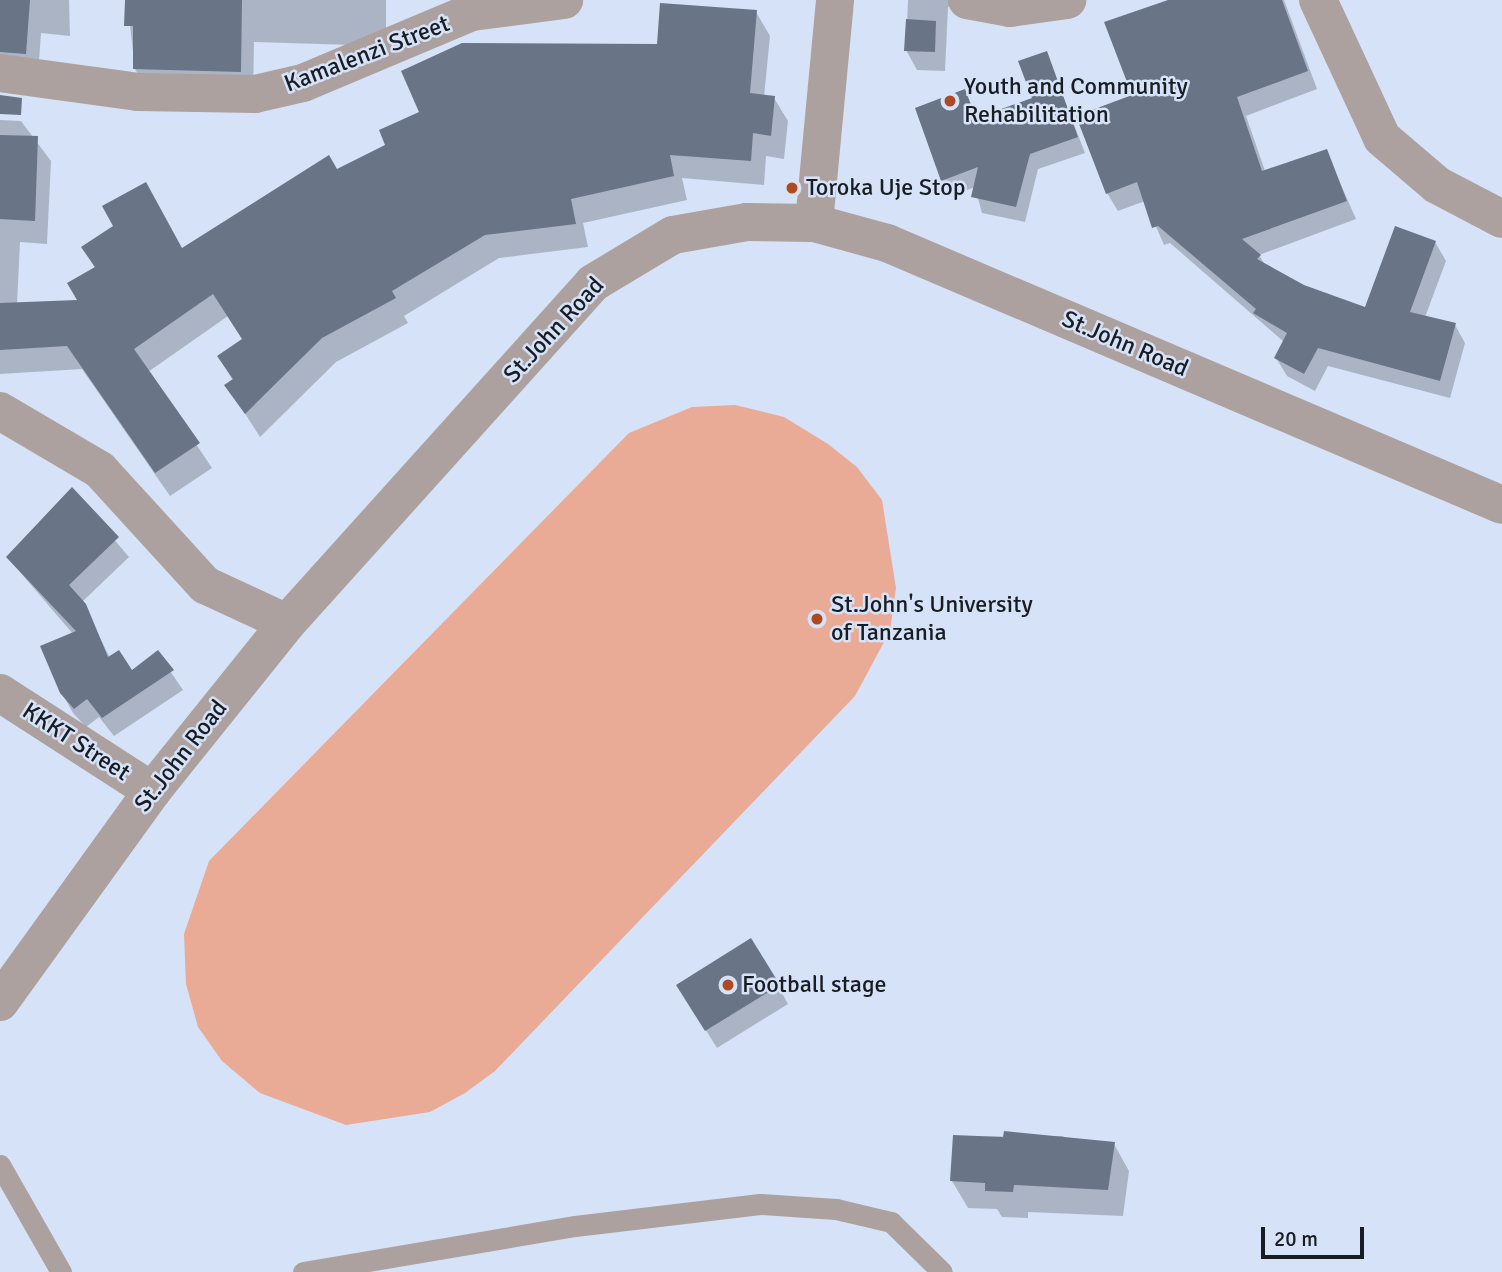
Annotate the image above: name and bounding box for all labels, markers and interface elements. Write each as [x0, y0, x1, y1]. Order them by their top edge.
street label: Kamalenzi Street [280, 9, 454, 99]
place label: Youth and Community Rehabilitation [964, 73, 1188, 129]
marker: Youth and Community Rehabilitation [942, 93, 958, 109]
place label: Toroka Uje Stop [806, 174, 965, 202]
marker: Toroka Uje Stop [784, 180, 800, 196]
street label: St.John Road [498, 271, 610, 389]
street label: St.John Road [1058, 305, 1192, 383]
place label: St.John's University of Tanzania [831, 591, 1033, 647]
marker: St.John's University of Tanzania [809, 611, 825, 627]
street label: St.John Road [128, 694, 234, 818]
street label: KKKT Street [17, 697, 135, 787]
place label: Football stage [742, 971, 887, 999]
marker: Football stage [720, 977, 736, 993]
scale bar [1264, 1212, 1367, 1256]
text: 20 m [1274, 1226, 1318, 1252]

